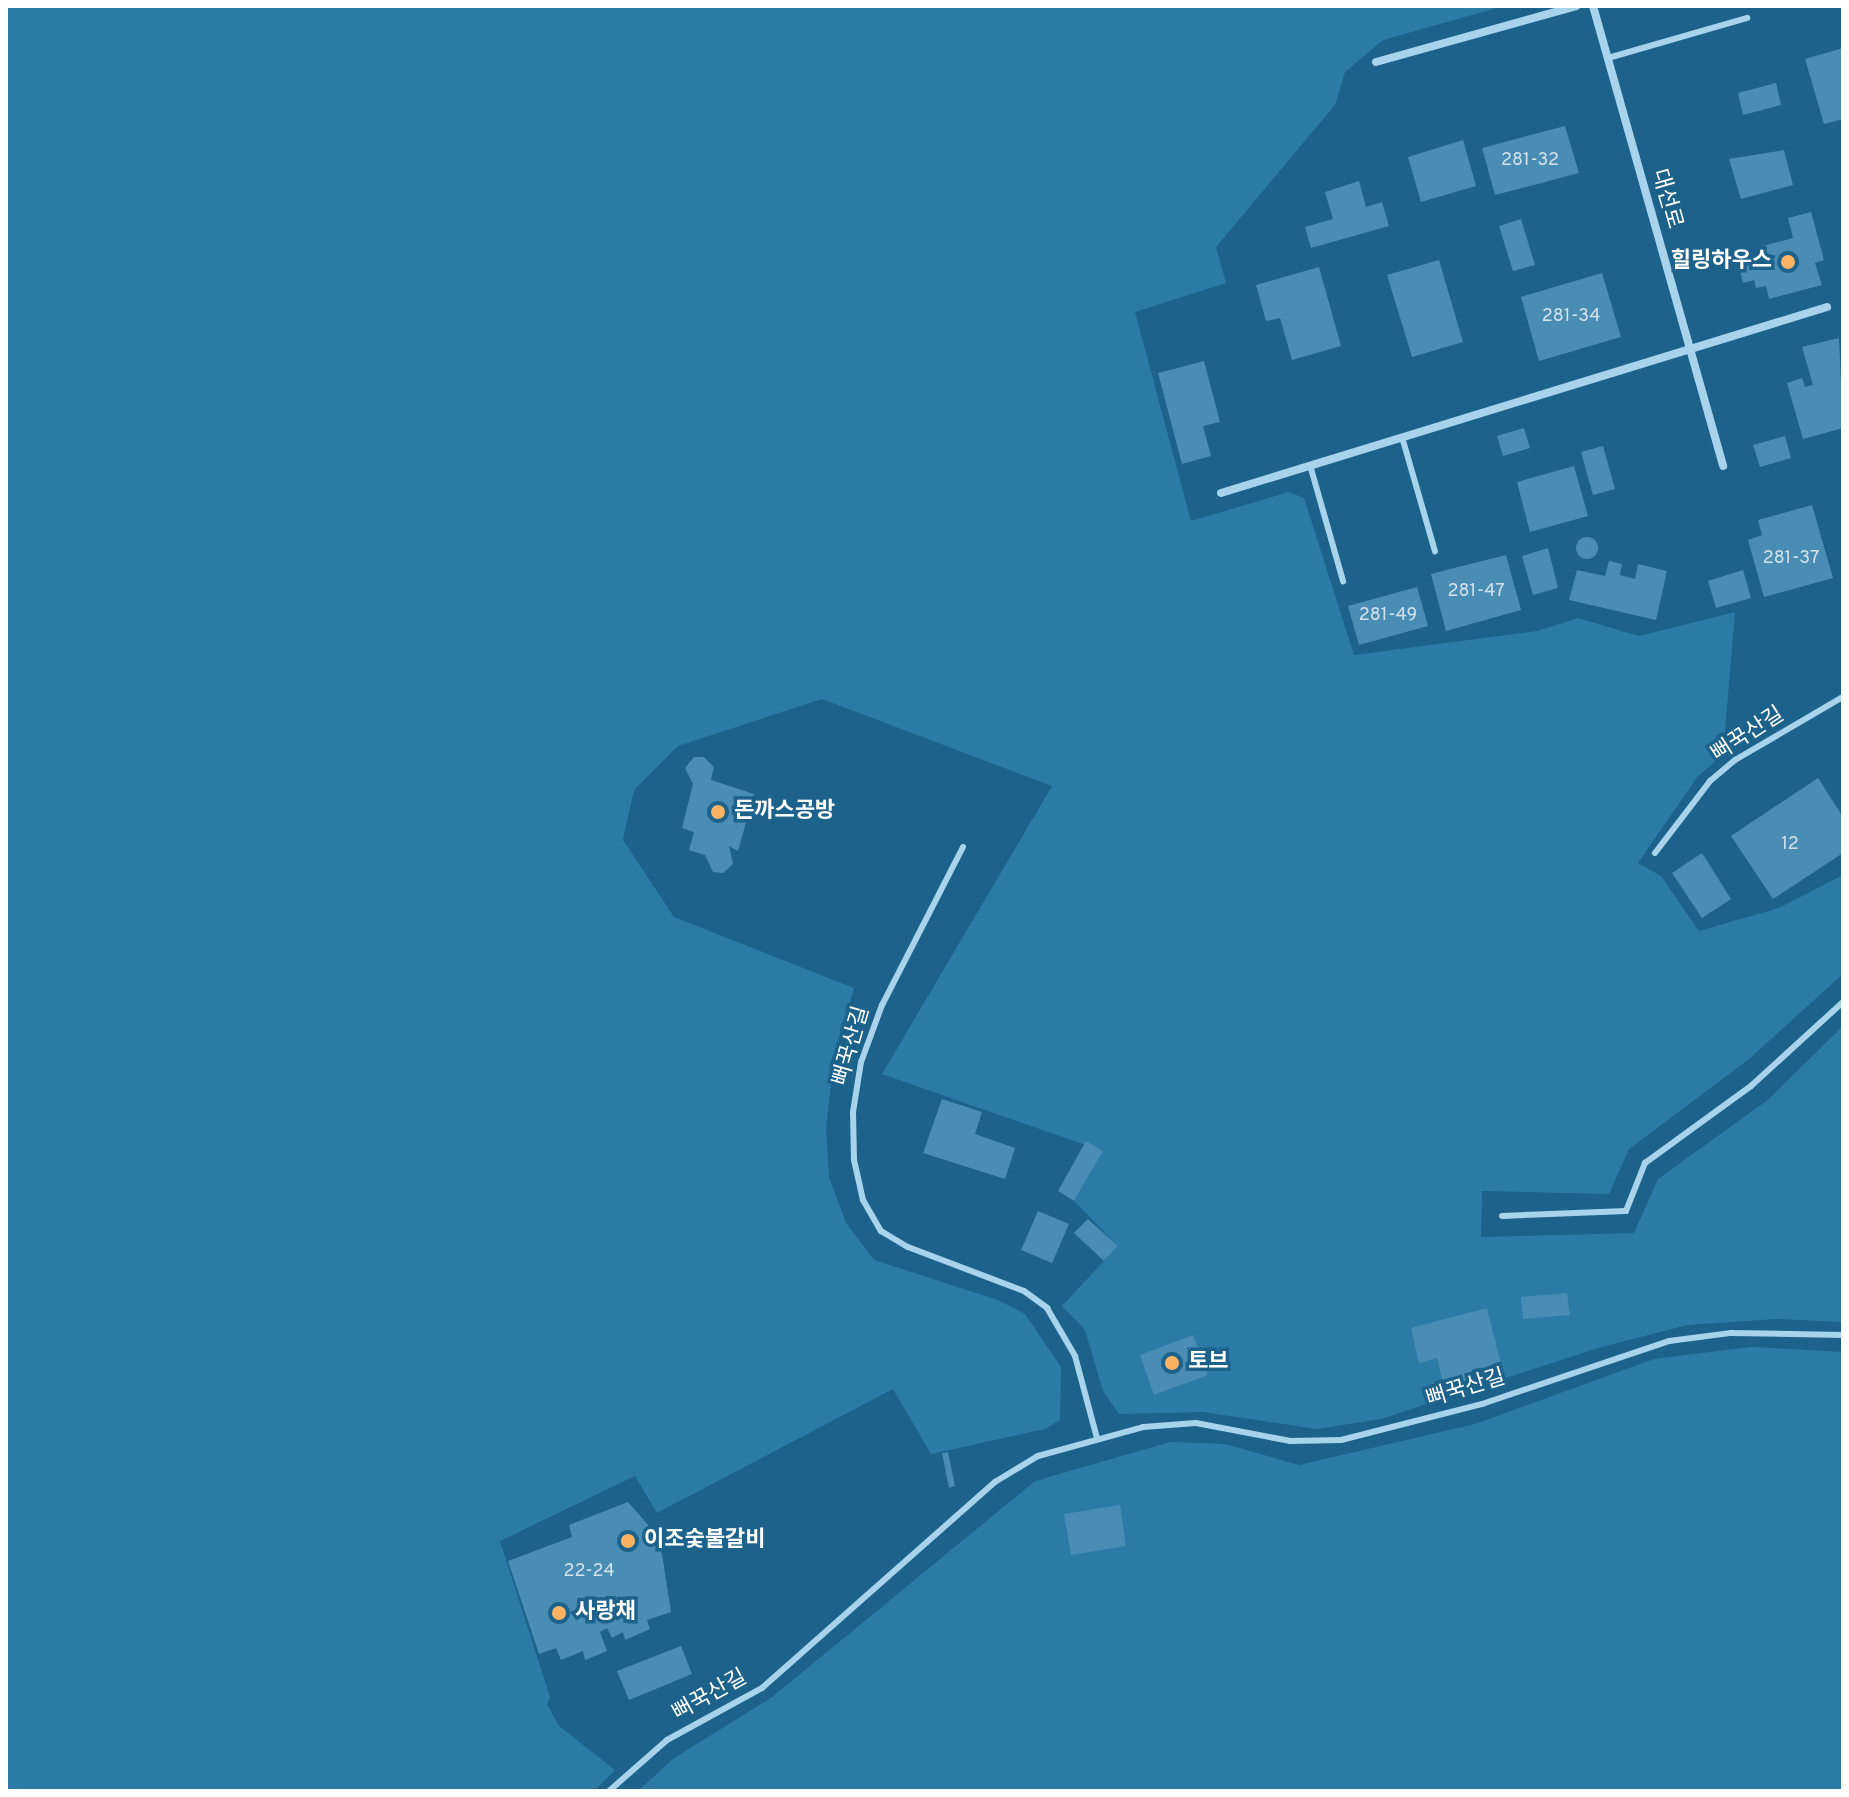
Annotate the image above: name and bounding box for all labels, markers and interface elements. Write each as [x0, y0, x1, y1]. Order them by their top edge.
house number: 281-32 [1501, 150, 1559, 172]
street label: 대선로 [1645, 166, 1687, 232]
place label: 힐링하우스 [1671, 249, 1772, 275]
marker: 힐링하우스 [1779, 253, 1797, 271]
house number: 281-34 [1542, 306, 1600, 328]
house number: 281-37 [1763, 548, 1819, 570]
house number: 281-47 [1447, 581, 1505, 603]
house number: 281-49 [1359, 605, 1417, 627]
street label: 뻐꾹산길 [1707, 702, 1789, 768]
place label: 돈까스공방 [734, 799, 835, 825]
marker: 돈까스공방 [709, 803, 727, 821]
house number: 12 [1781, 834, 1799, 856]
street label: 뻐꾹산길 [828, 1003, 876, 1089]
place label: 토브 [1188, 1350, 1228, 1376]
marker: 토브 [1163, 1354, 1181, 1372]
street label: 뻐꾹산길 [1423, 1365, 1509, 1413]
place label: 이조숯불갈비 [644, 1528, 765, 1554]
marker: 이조숯불갈비 [619, 1532, 637, 1550]
house number: 22-24 [563, 1561, 615, 1583]
place label: 사랑채 [575, 1600, 636, 1626]
marker: 사랑채 [550, 1604, 568, 1622]
street label: 뻐꾹산길 [668, 1665, 752, 1727]

